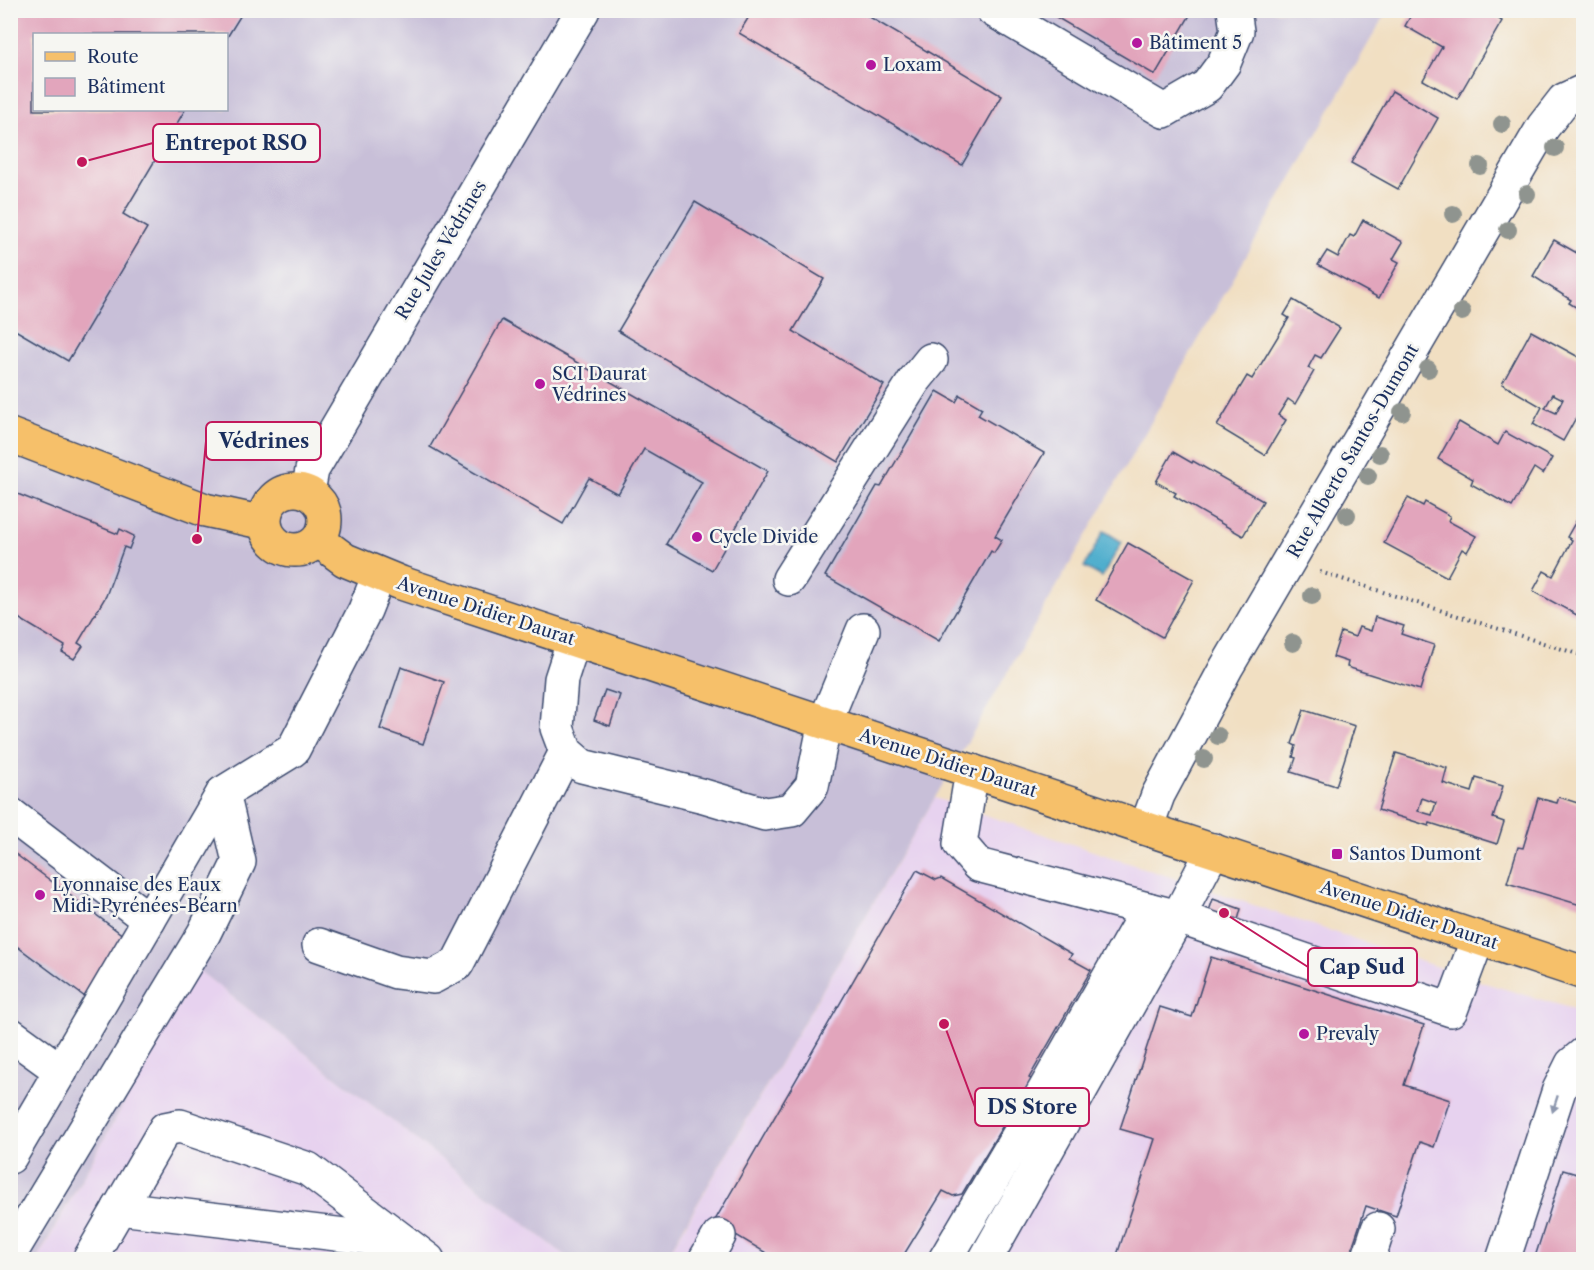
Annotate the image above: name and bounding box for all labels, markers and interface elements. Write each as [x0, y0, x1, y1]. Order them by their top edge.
place label: Bâtiment 5 [1149, 32, 1242, 54]
legend [33, 33, 228, 111]
marker: Bâtiment 5 [1130, 36, 1144, 50]
text: Route [87, 46, 139, 68]
place label: Loxam [883, 54, 942, 76]
marker: Loxam [864, 58, 878, 72]
text: Bâtiment [87, 76, 166, 98]
callout: Entrepot RSO [153, 124, 320, 162]
text: Entrepot RSO [165, 131, 307, 155]
street label: Rue Jules Védrines [391, 176, 491, 324]
street label: Rue Alberto Santos-Dumont [1283, 339, 1424, 562]
place label: SCI Daurat Védrines [551, 363, 647, 406]
marker: SCI Daurat Védrines [533, 377, 547, 391]
callout: Védrines [206, 422, 321, 460]
text: Védrines [218, 429, 309, 453]
place label: Cycle Divide [709, 526, 818, 548]
marker: Cycle Divide [690, 530, 704, 544]
street label: Avenue Didier Daurat [393, 572, 578, 650]
street label: Avenue Didier Daurat [855, 724, 1040, 802]
place label: Santos Dumont [1349, 843, 1482, 865]
marker: Santos Dumont [1330, 847, 1344, 861]
place label: Lyonnaise des Eaux Midi-Pyrénées-Béarn [52, 874, 238, 917]
street label: Avenue Didier Daurat [1316, 876, 1501, 954]
marker: Lyonnaise des Eaux Midi-Pyrénées-Béarn [33, 888, 47, 902]
callout: Cap Sud [1308, 948, 1417, 986]
text: Cap Sud [1319, 955, 1405, 979]
place label: Prevaly [1316, 1023, 1380, 1045]
marker: Prevaly [1297, 1027, 1311, 1041]
callout: DS Store [975, 1088, 1089, 1126]
text: DS Store [987, 1095, 1077, 1119]
one-way arrow [1550, 1095, 1559, 1113]

